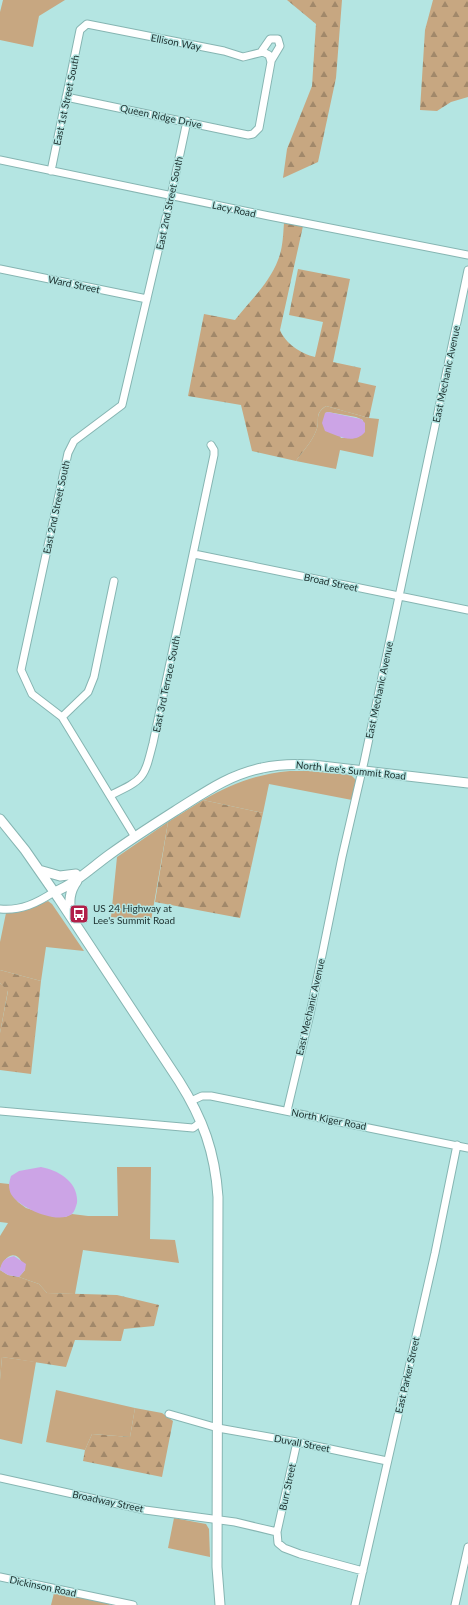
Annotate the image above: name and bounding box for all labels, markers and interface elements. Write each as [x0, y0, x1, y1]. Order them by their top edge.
street label: Ellison Way [150, 31, 203, 53]
street label: East 1st Street South [51, 54, 81, 146]
street label: Queen Ridge Drive [119, 101, 203, 131]
street label: East 2nd Street South [153, 155, 185, 251]
street label: Lacy Road [211, 199, 257, 219]
street label: Ward Street [47, 273, 101, 295]
street label: East Mechanic Avenue [430, 324, 462, 424]
street label: East 2nd Street South [40, 459, 72, 555]
street label: Broad Street [303, 570, 360, 594]
street label: East 3rd Terrace South [150, 634, 182, 734]
street label: East Mechanic Avenue [363, 640, 395, 740]
street label: North Lee's Summit Road [295, 758, 407, 782]
place label: US 24 Highway at Lee's Summit Road [93, 902, 175, 926]
bus stop icon: US 24 Highway at Lee's Summit Road [68, 903, 90, 925]
street label: East Mechanic Avenue [293, 957, 327, 1057]
street label: North Kiger Road [290, 1106, 368, 1132]
street label: East Parker Street [392, 1335, 422, 1414]
street label: Duvall Street [273, 1432, 331, 1454]
street label: Burr Street [276, 1462, 298, 1512]
street label: Broadway Street [71, 1488, 145, 1514]
street label: Dickinson Road [8, 1573, 78, 1599]

